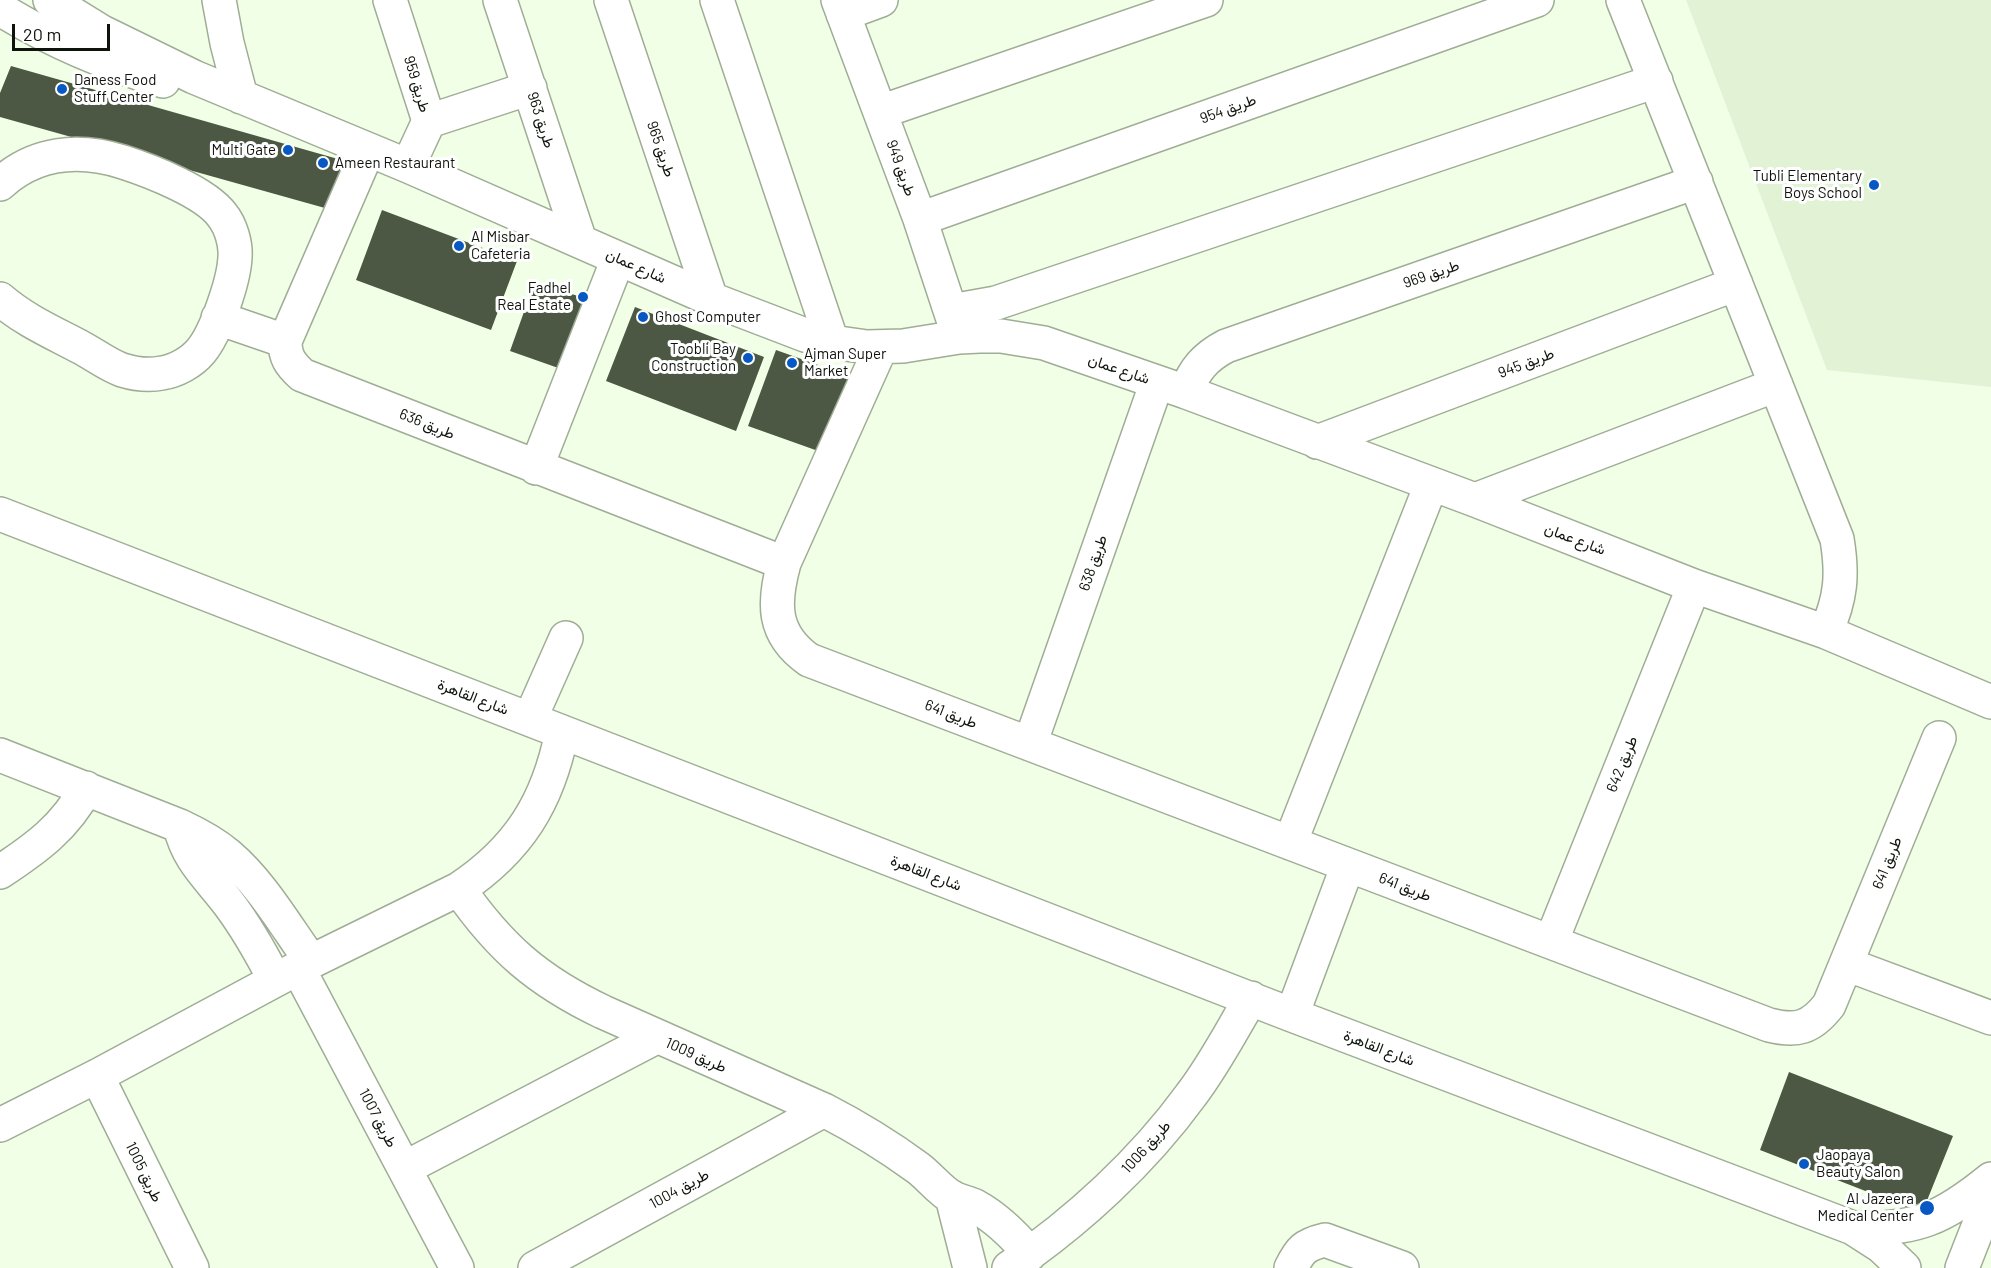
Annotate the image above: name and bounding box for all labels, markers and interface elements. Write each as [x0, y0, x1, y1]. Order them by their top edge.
scale bar [15, 12, 112, 50]
text: 20 m [23, 23, 61, 45]
street label: طريق 959 [400, 54, 434, 114]
place label: Daness Food Stuff Center [74, 71, 156, 106]
marker: Daness Food Stuff Center [55, 82, 69, 96]
street label: طريق 963 [523, 90, 559, 150]
street label: طريق 954 [1197, 91, 1259, 127]
street label: طريق 965 [643, 119, 679, 179]
street label: طريق 949 [883, 137, 919, 199]
place label: Multi Gate [212, 141, 276, 159]
marker: Multi Gate [281, 143, 295, 157]
place label: Ameen Restaurant [335, 154, 455, 172]
marker: Ameen Restaurant [316, 156, 330, 170]
place label: Tubli Elementary Boys School [1753, 167, 1862, 202]
marker: Tubli Elementary Boys School [1867, 178, 1881, 192]
place label: Al Misbar Cafeteria [471, 228, 530, 263]
marker: Al Misbar Cafeteria [452, 239, 466, 253]
street label: شارع عمان [603, 245, 669, 287]
street label: طريق 969 [1401, 256, 1461, 292]
place label: Fadhel Real Estate [497, 279, 571, 314]
marker: Fadhel Real Estate [576, 290, 590, 304]
place label: Ghost Computer [655, 308, 761, 326]
marker: Ghost Computer [636, 310, 650, 324]
place label: Toobli Bay Construction [651, 340, 736, 375]
street label: طريق 945 [1495, 344, 1557, 382]
place label: Ajman Super Market [804, 345, 886, 380]
street label: شارع عمان [1086, 350, 1152, 388]
marker: Toobli Bay Construction [741, 351, 755, 365]
marker: Ajman Super Market [785, 356, 799, 370]
street label: طريق 636 [397, 405, 457, 443]
street label: شارع عمان [1542, 519, 1608, 559]
street label: طريق 638 [1075, 533, 1111, 593]
street label: شارع القاهرة [435, 675, 511, 719]
street label: طريق 641 [922, 696, 980, 732]
street label: طريق 642 [1603, 733, 1641, 795]
street label: طريق 641 [1868, 834, 1906, 892]
street label: شارع القاهرة [888, 851, 964, 895]
street label: طريق 641 [1376, 869, 1434, 905]
street label: شارع القاهرة [1341, 1026, 1417, 1070]
street label: طريق 1009 [663, 1034, 729, 1076]
street label: طريق 1007 [355, 1085, 401, 1151]
street label: طريق 1006 [1118, 1117, 1174, 1177]
street label: طريق 1005 [122, 1139, 166, 1205]
place label: Jaopaya Beauty Salon [1816, 1146, 1901, 1181]
marker: Jaopaya Beauty Salon [1797, 1157, 1811, 1171]
street label: طريق 1004 [646, 1165, 712, 1213]
place label: Al Jazeera Medical Center [1817, 1190, 1914, 1225]
marker: Al Jazeera Medical Center [1918, 1199, 1936, 1217]

